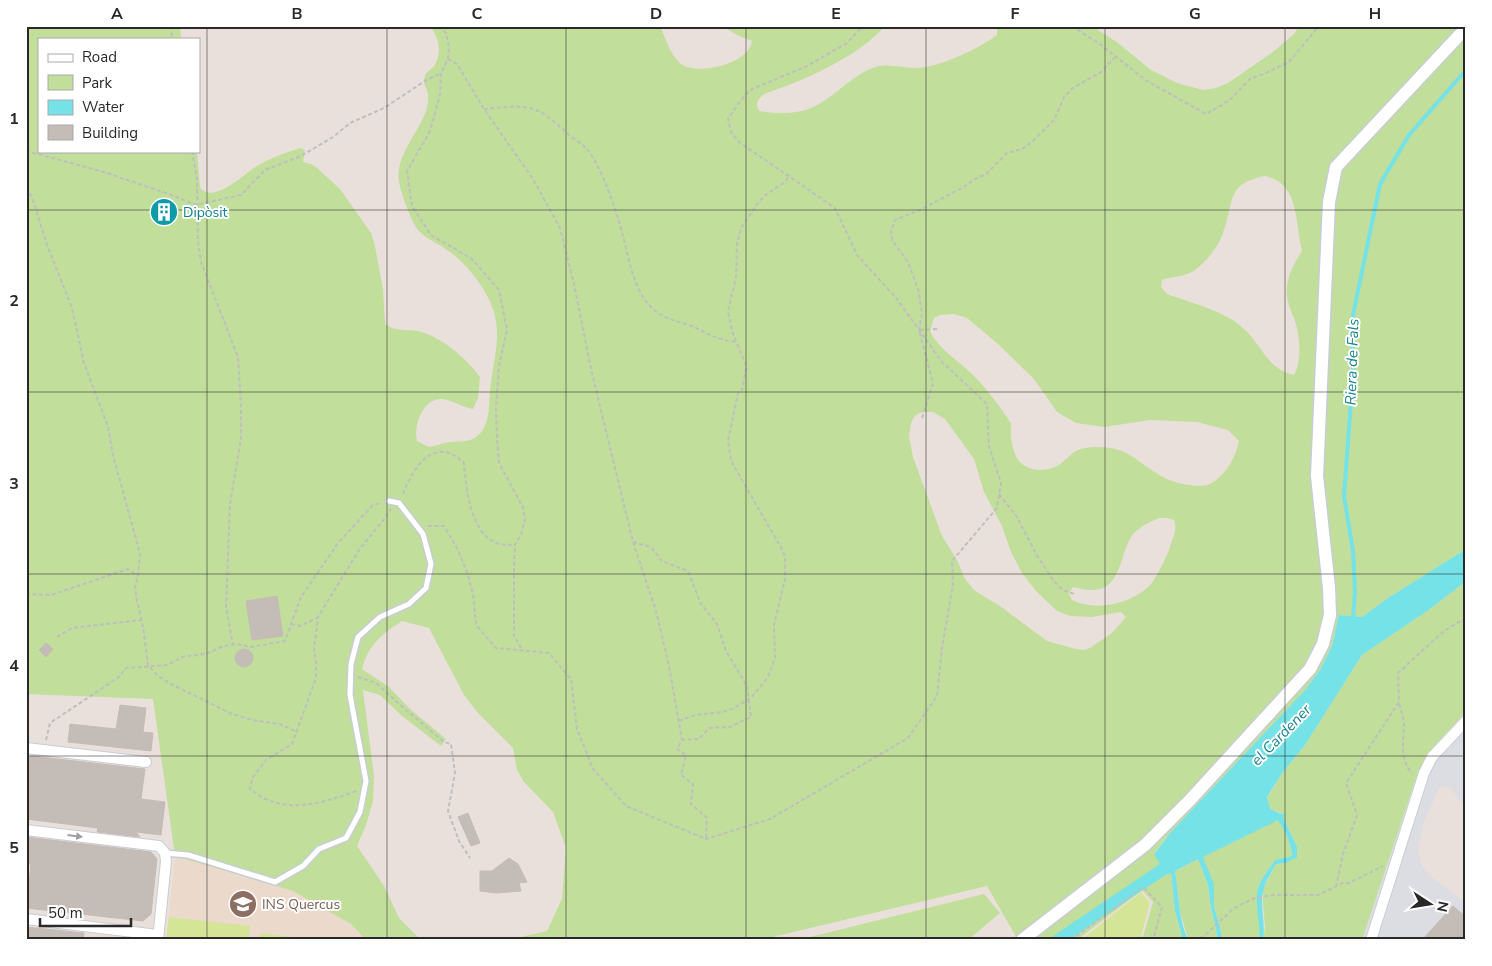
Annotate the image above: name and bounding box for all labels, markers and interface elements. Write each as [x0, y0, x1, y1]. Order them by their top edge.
text: A [111, 3, 123, 25]
text: B [291, 3, 303, 25]
text: C [472, 3, 483, 25]
text: D [650, 3, 662, 25]
text: E [831, 3, 841, 25]
text: F [1011, 3, 1020, 25]
text: G [1189, 3, 1201, 25]
text: H [1369, 3, 1381, 25]
legend [38, 38, 200, 152]
text: Road [82, 47, 117, 67]
text: Park [82, 73, 112, 93]
text: Water [82, 97, 125, 117]
text: 1 [9, 108, 19, 130]
text: Building [82, 123, 138, 143]
building icon: Dipòsit [149, 197, 179, 227]
place label: Dipòsit [183, 203, 228, 222]
text: 2 [9, 290, 19, 312]
water label: Riera de Fals [1340, 318, 1364, 406]
text: 3 [9, 473, 19, 495]
text: 4 [9, 655, 19, 677]
water label: el Cardener [1247, 700, 1316, 770]
one-way arrow [67, 832, 83, 840]
text: 5 [9, 837, 19, 859]
north arrow [1404, 878, 1454, 928]
school or university icon: INS Quercus [228, 889, 258, 919]
place label: INS Quercus [262, 895, 340, 914]
scale bar [40, 896, 131, 928]
text: N [1432, 899, 1453, 914]
text: 50 m [48, 903, 83, 923]

